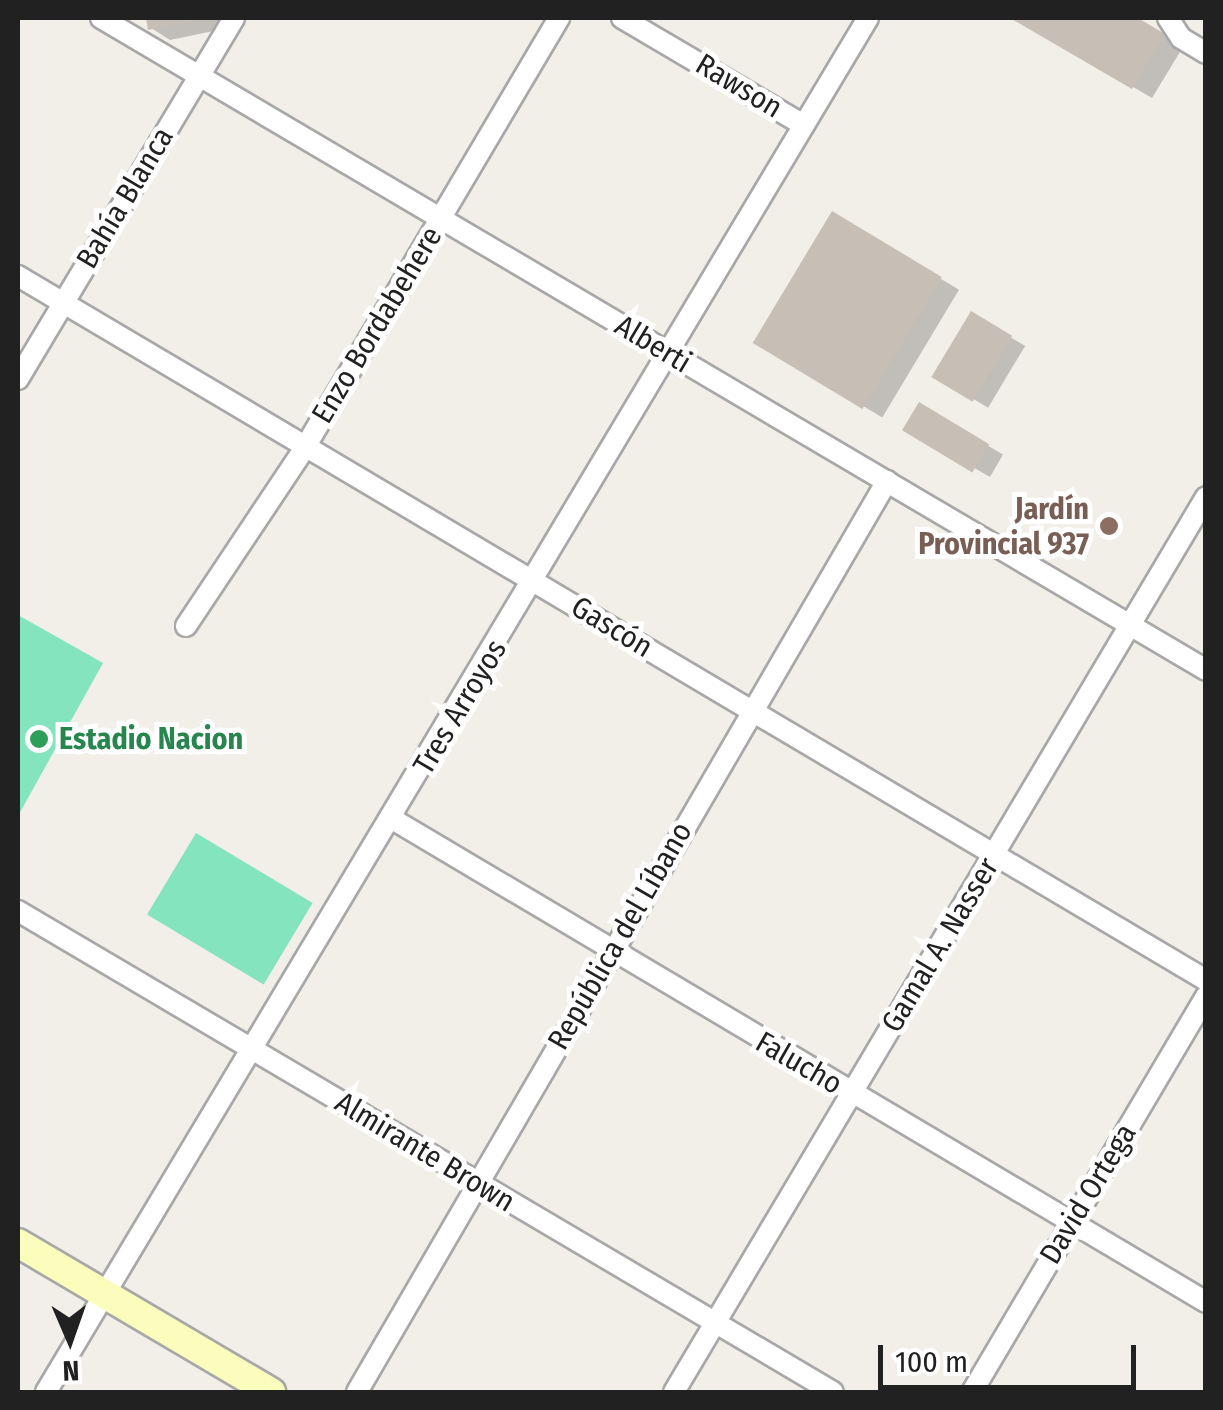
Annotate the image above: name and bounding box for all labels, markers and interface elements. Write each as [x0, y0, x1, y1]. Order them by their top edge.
street label: Rawson [689, 46, 789, 126]
street label: Bahía Blanca [69, 121, 181, 275]
street label: Enzo Bordabehere [304, 220, 450, 430]
street label: Alberti [608, 307, 698, 381]
place label: Jardín Provincial 937 [918, 491, 1089, 562]
marker: Jardín Provincial 937 [1098, 515, 1120, 537]
street label: Gascón [565, 589, 659, 665]
street label: Tres Arroyos [406, 633, 514, 781]
place label: Estadio Nacion [59, 721, 243, 757]
marker: Estadio Nacion [28, 728, 50, 750]
street label: República del Líbano [540, 816, 700, 1056]
street label: Gamal A. Nasser [874, 851, 1006, 1039]
street label: Falucho [749, 1024, 849, 1102]
street label: Almirante Brown [329, 1084, 521, 1220]
street label: David Ortega [1032, 1117, 1144, 1271]
north arrow [20, 1290, 120, 1390]
scale bar [883, 1325, 1140, 1387]
text: 100 m [895, 1344, 968, 1380]
text: N [62, 1354, 80, 1387]

